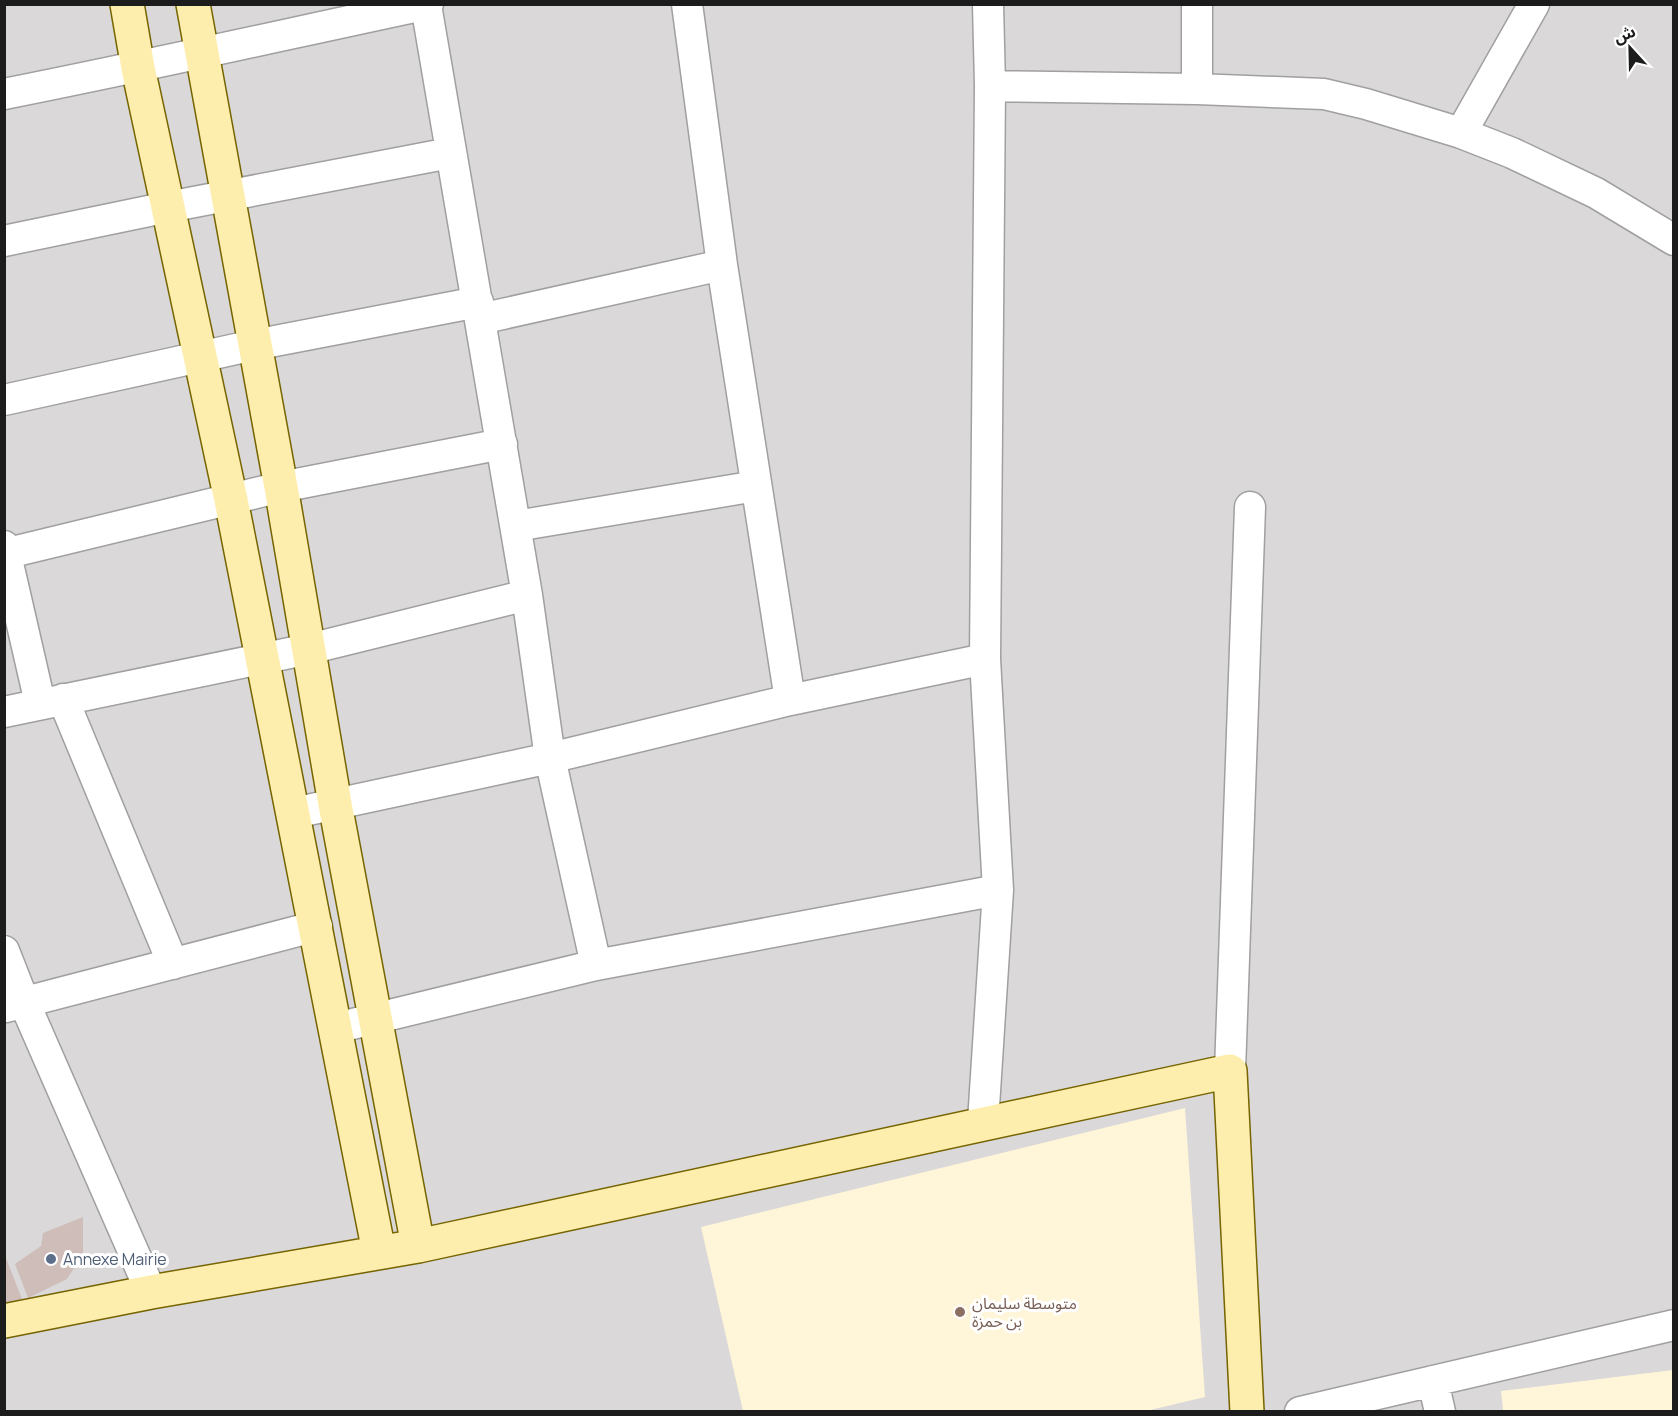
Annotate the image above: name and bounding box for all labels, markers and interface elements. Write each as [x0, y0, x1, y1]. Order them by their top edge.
north arrow [1600, 18, 1660, 78]
text: ش [1610, 20, 1639, 48]
place label: Annexe Mairie [63, 1248, 167, 1270]
marker: Annexe Mairie [44, 1252, 58, 1266]
place label: متوسطة سليمان بن حمزة [972, 1292, 1077, 1332]
marker: متوسطة سليمان بن حمزة [953, 1305, 967, 1319]

